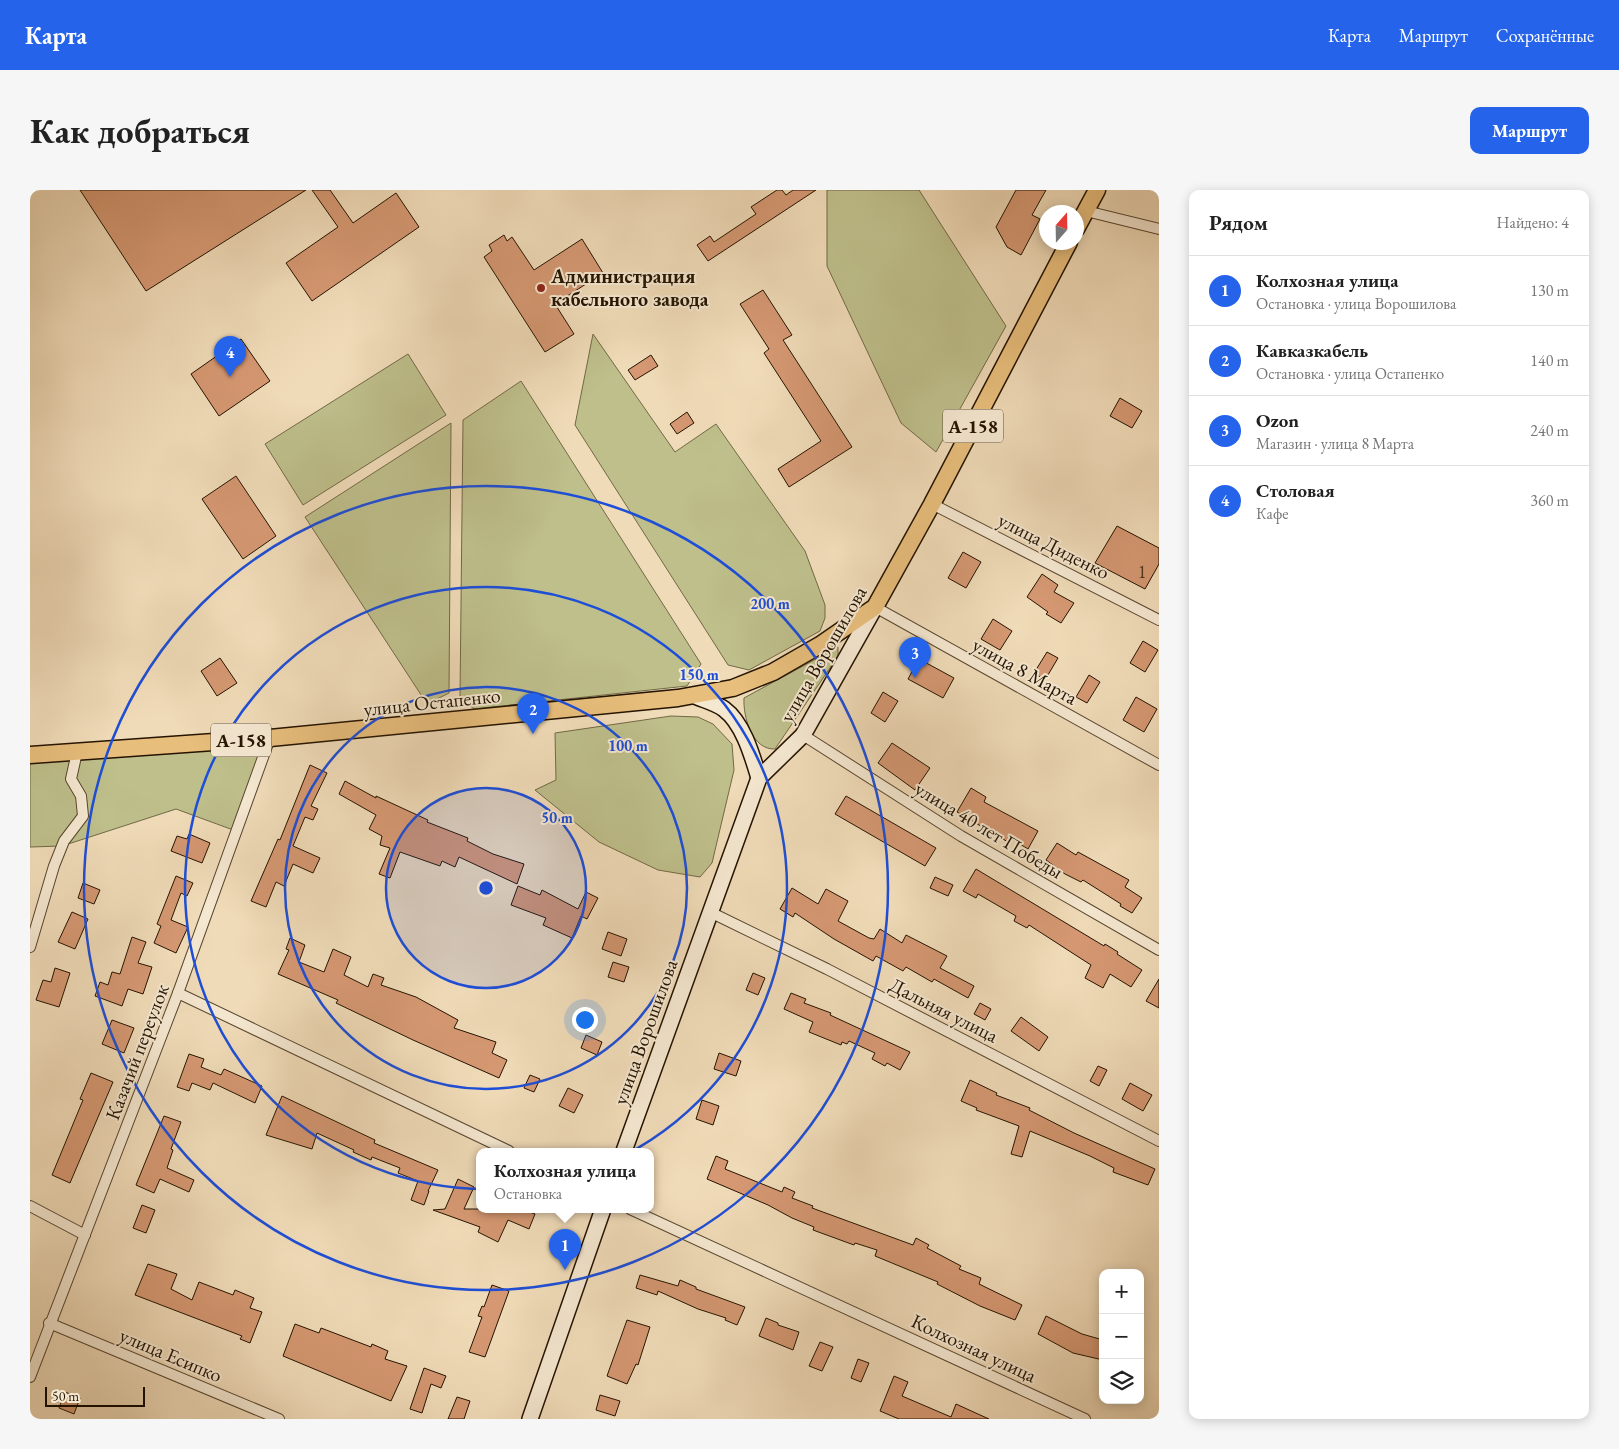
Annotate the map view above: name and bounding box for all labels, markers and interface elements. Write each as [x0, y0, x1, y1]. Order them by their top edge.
text: Карта [25, 20, 87, 51]
text: Карта [1328, 24, 1371, 47]
text: Маршрут [1399, 24, 1468, 47]
text: Сохранённые [1496, 24, 1594, 47]
button: Маршрут [1470, 107, 1589, 154]
text: Как добраться [30, 108, 250, 153]
north arrow [1039, 205, 1084, 250]
text: Рядом [1209, 209, 1268, 236]
text: Найдено: 4 [1497, 212, 1569, 233]
place label: Администрация кабельного завода [550, 263, 709, 312]
text: Колхозная улица [1256, 268, 1398, 293]
text: 1 [1221, 280, 1229, 301]
text: 130 m [1530, 280, 1569, 301]
marker: Администрация кабельного завода [535, 282, 547, 294]
text: Остановка · улица Ворошилова [1256, 293, 1457, 314]
pin: 4 [214, 336, 246, 377]
text: Кавказкабель [1256, 338, 1368, 363]
text: 2 [1221, 350, 1229, 371]
text: 140 m [1530, 350, 1569, 371]
text: Остановка · улица Остапенко [1256, 363, 1444, 384]
text: Ozon [1256, 408, 1299, 433]
road number: А-158 [943, 410, 1003, 442]
text: 3 [1221, 420, 1229, 441]
text: 240 m [1530, 420, 1569, 441]
text: Магазин · улица 8 Марта [1256, 433, 1414, 454]
text: Столовая [1256, 478, 1335, 503]
text: 4 [1221, 490, 1229, 511]
text: 360 m [1530, 490, 1569, 511]
text: Кафе [1256, 503, 1289, 524]
street label: улица Диденко [994, 507, 1114, 585]
house number: 1 [1138, 560, 1146, 583]
street label: улица Ворошилова [773, 581, 873, 727]
text: 200 m [750, 594, 790, 613]
street label: улица 8 Марта [968, 631, 1082, 711]
pin: 3 [899, 637, 931, 678]
text: 150 m [679, 665, 719, 684]
street label: улица Остапенко [362, 682, 502, 722]
pin: 2 [517, 693, 549, 734]
road number: А-158 [211, 724, 271, 756]
text: 100 m [608, 736, 648, 755]
street label: улица 40 лет Победы [910, 775, 1068, 885]
text: 50 m [541, 808, 573, 827]
centre of rings [477, 879, 495, 897]
street label: улица Ворошилова [607, 956, 683, 1108]
street label: Дальняя улица [885, 972, 1003, 1048]
street label: Казачий переулок [99, 980, 175, 1124]
your location [572, 1007, 598, 1033]
popup [476, 1148, 654, 1213]
text: Колхозная улица [494, 1158, 636, 1183]
text: Остановка [494, 1183, 562, 1204]
pin: 1 [549, 1229, 581, 1270]
map controls [1099, 1269, 1144, 1404]
button: + [1099, 1269, 1144, 1314]
street label: Колхозная улица [907, 1308, 1041, 1388]
button: − [1099, 1314, 1144, 1359]
street label: улица Есипко [116, 1322, 226, 1388]
button: layers [1099, 1359, 1144, 1404]
scale bar [45, 1384, 145, 1407]
text: 50 m [52, 1387, 79, 1405]

